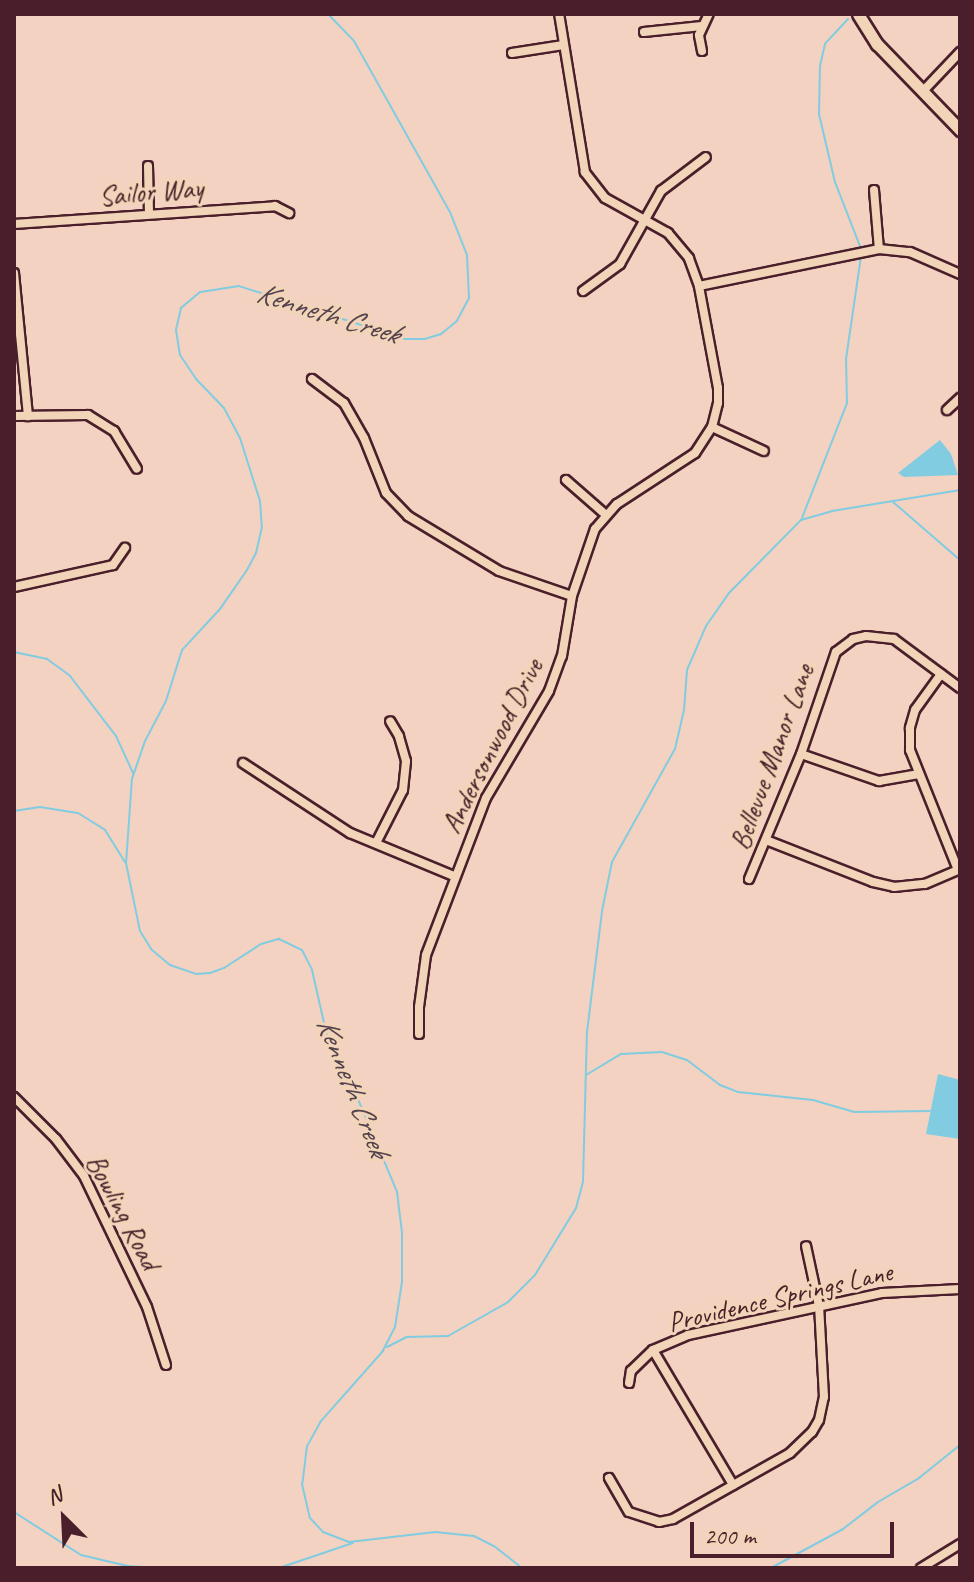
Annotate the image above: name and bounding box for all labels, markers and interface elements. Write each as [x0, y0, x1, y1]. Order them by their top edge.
street label: Sailor Way [98, 171, 204, 213]
water label: Kenneth Creek [253, 274, 403, 352]
street label: Andersonwood Drive [434, 653, 550, 839]
street label: Bellevue Manor Lane [723, 659, 821, 855]
water label: Kenneth Creek [309, 1012, 397, 1162]
street label: Bowling Road [79, 1149, 167, 1275]
street label: Providence Springs Lane [664, 1255, 896, 1339]
north arrow [24, 1478, 104, 1558]
text: N [42, 1481, 66, 1512]
scale bar [694, 1506, 898, 1556]
text: 200 m [704, 1521, 756, 1551]

